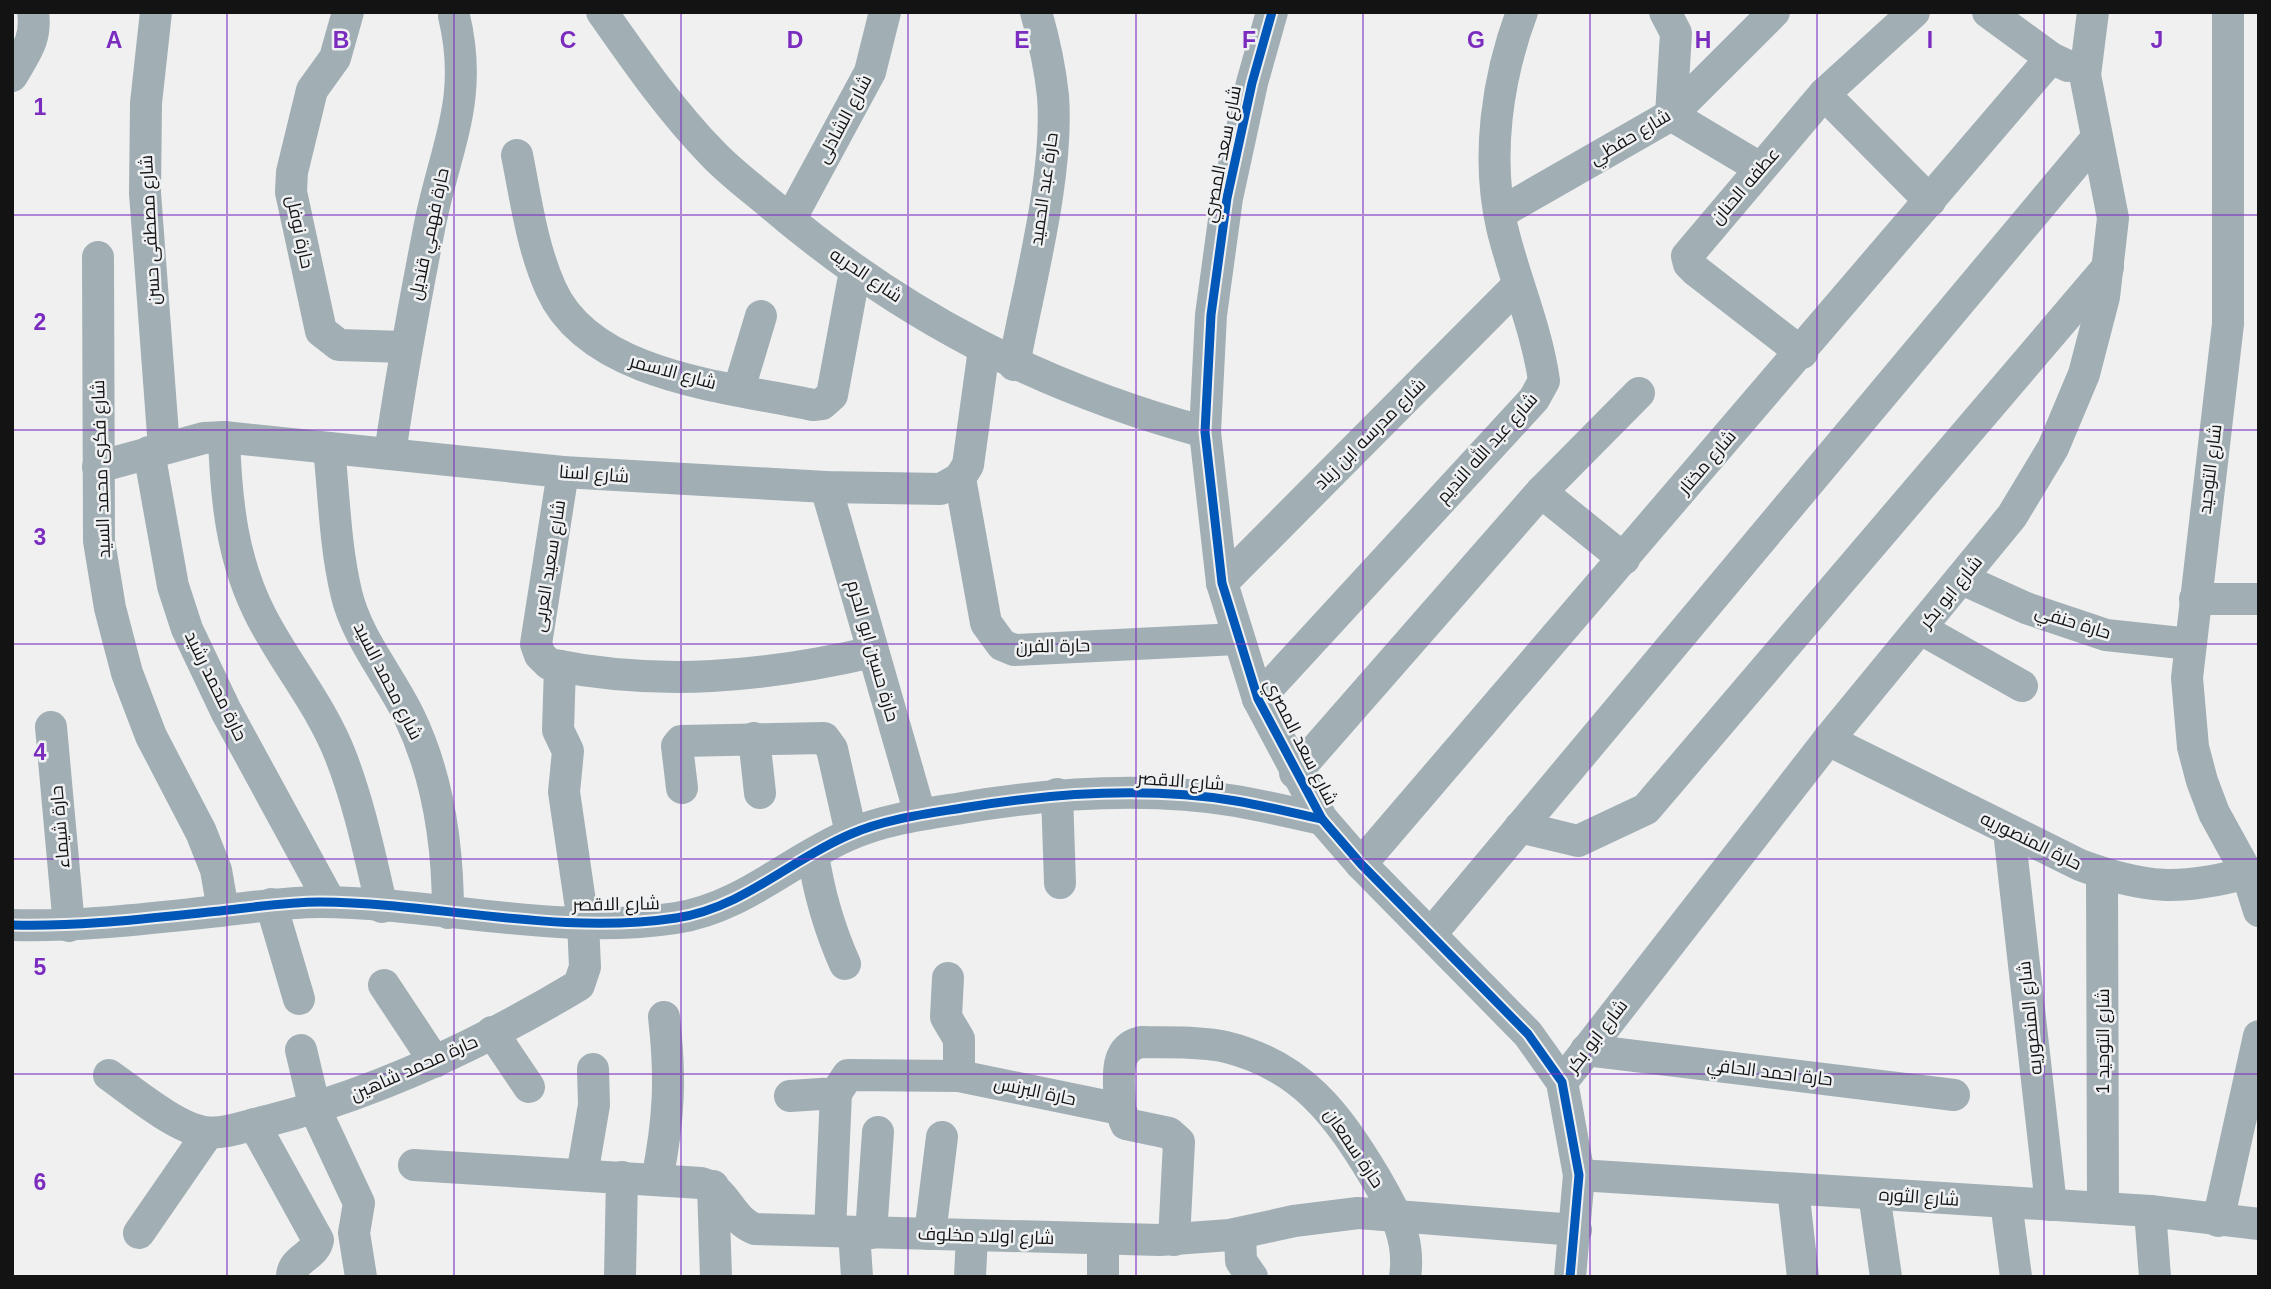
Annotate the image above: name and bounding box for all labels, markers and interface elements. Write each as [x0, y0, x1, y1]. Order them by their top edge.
text: A [106, 27, 122, 53]
text: B [333, 27, 349, 53]
text: C [560, 27, 576, 53]
text: D [787, 27, 803, 53]
text: E [1014, 27, 1030, 53]
text: F [1242, 27, 1256, 53]
text: G [1467, 27, 1485, 53]
text: H [1695, 27, 1711, 53]
text: I [1927, 27, 1933, 53]
text: J [2151, 27, 2163, 53]
street label: شارع الشاذلى [812, 71, 877, 168]
street label: شارع سعد المصري [1199, 84, 1249, 225]
text: 1 [34, 94, 47, 120]
street label: شارع حفظي [1586, 105, 1676, 172]
street label: حارة عبد الحميد [1026, 131, 1063, 247]
street label: عطفه الحنان [1707, 144, 1784, 229]
street label: شارع مصطفى حسن [136, 154, 166, 306]
street label: حارة فهمي قنديل [405, 166, 457, 303]
street label: حارة نوفل [282, 194, 318, 271]
street label: شارع الحريه [825, 244, 906, 308]
text: 2 [34, 309, 46, 335]
street label: شارع الاسمر [626, 351, 718, 395]
street label: شارع مدرسه ابن زياد [1310, 374, 1431, 495]
street label: شارع فكرى محمد السيد [88, 379, 116, 559]
street label: شارع عبد الله النديم [1431, 388, 1543, 508]
street label: شارع التوحيد [2195, 423, 2227, 515]
street label: شارع مختار [1673, 426, 1742, 500]
street label: شارع اسنا [558, 462, 630, 488]
street label: شارع سعيد العربى [529, 499, 571, 634]
text: 3 [34, 524, 46, 550]
street label: شارع ابو بكر [1915, 552, 1988, 634]
street label: حارة حسين ابو الحرم [841, 578, 903, 725]
street label: حارة حنفي [2031, 601, 2113, 647]
street label: شارع محمد السيد [348, 619, 426, 744]
street label: حارة محمد رشيد [180, 628, 251, 744]
street label: حارة الفرن [1016, 635, 1090, 658]
street label: شارع سعد المصري [1257, 676, 1341, 810]
text: 4 [34, 739, 47, 765]
street label: شارع الاقصر [1136, 768, 1225, 796]
street label: حارة شيماء [46, 785, 75, 869]
street label: حارة المنصوريه [1977, 808, 2085, 875]
street label: شارع الاقصر [571, 893, 660, 917]
text: 5 [34, 954, 47, 980]
street label: شارع المنصوريه [2014, 960, 2048, 1076]
street label: شارع التوحيد 1 [2093, 988, 2115, 1094]
street label: شارع ابو بكر [1562, 996, 1633, 1078]
street label: حارة محمد شاهين [347, 1031, 481, 1106]
street label: حارة احمد الحافي [1706, 1054, 1834, 1094]
street label: حارة البرنس [992, 1073, 1078, 1110]
street label: حارة سمعان [1319, 1105, 1388, 1192]
text: 6 [34, 1169, 46, 1195]
street label: شارع الثوره [1878, 1184, 1960, 1212]
street label: شارع اولاد مخلوف [917, 1224, 1055, 1250]

